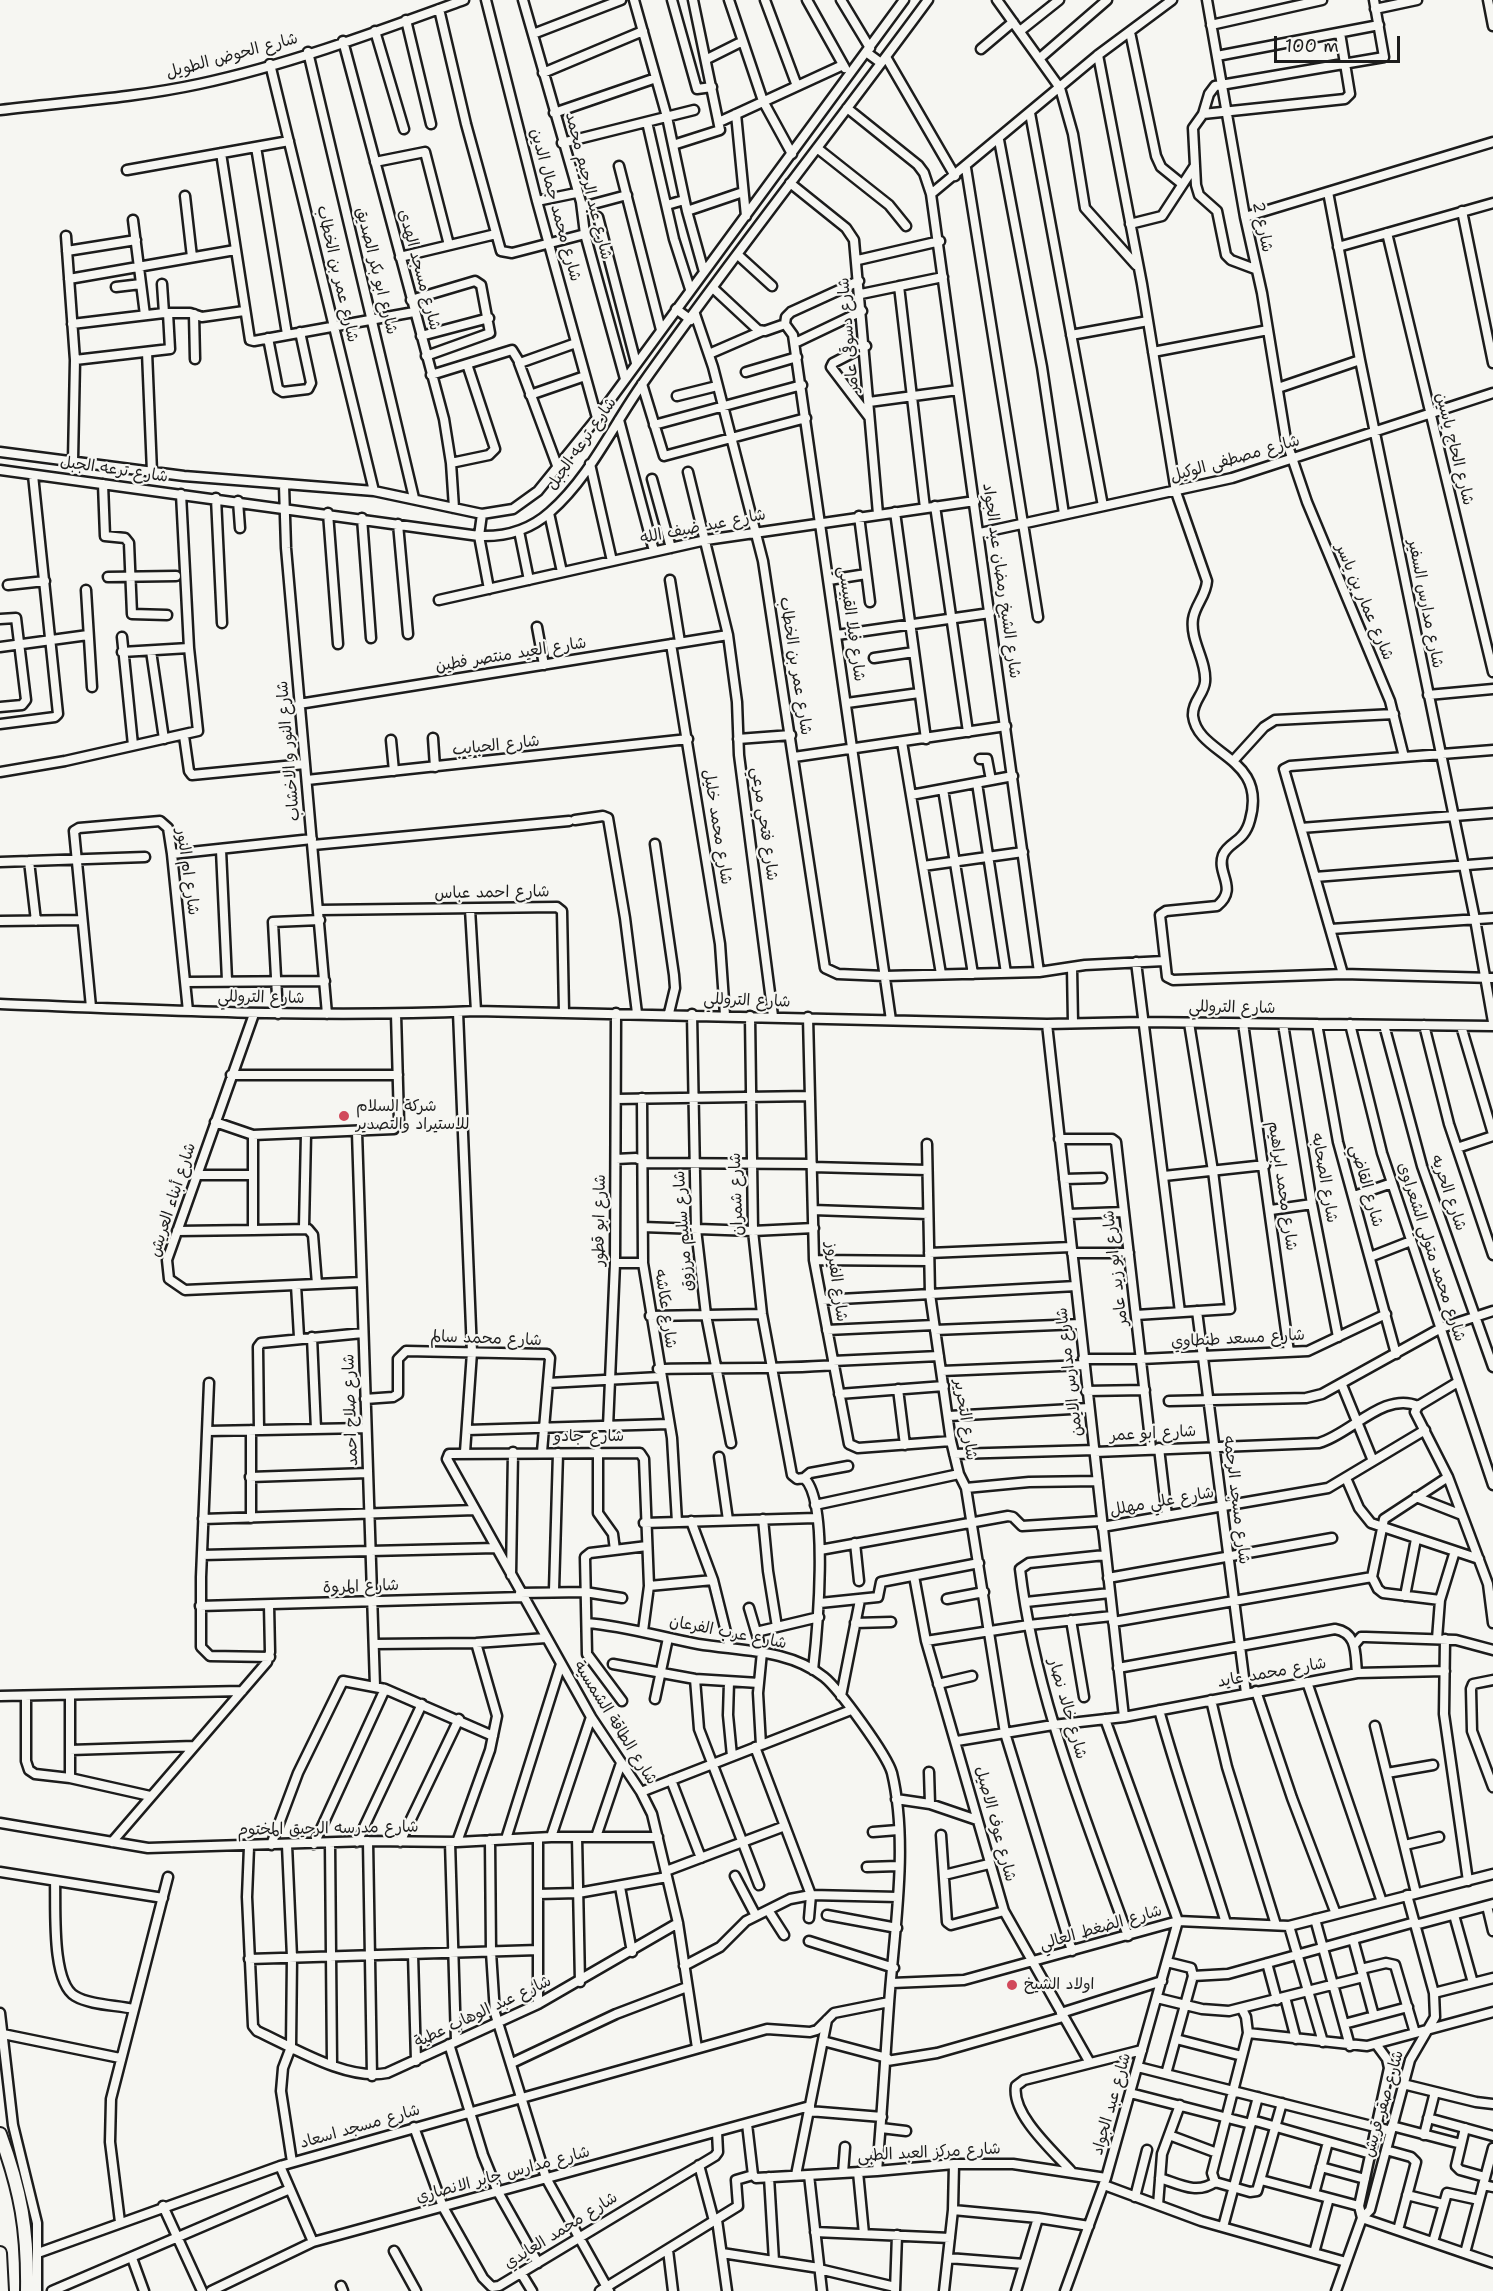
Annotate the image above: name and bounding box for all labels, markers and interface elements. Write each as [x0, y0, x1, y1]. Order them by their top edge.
scale bar [1277, 24, 1403, 62]
street label: شارع الحوض الطويل [164, 29, 300, 83]
text: 100 m [1285, 34, 1339, 58]
street label: شارع عبد الرحيم محمد [560, 110, 616, 262]
street label: شارع محمد جمال الدين [525, 126, 585, 284]
street label: شارع 2 [1248, 200, 1276, 254]
street label: شارع عمر بن الخطاب [312, 204, 362, 344]
street label: شارع ابو بكر الصديق [351, 205, 401, 337]
street label: شارع مسجد الهدى [394, 207, 444, 333]
street label: شارع دسوقي عامر [834, 277, 864, 393]
street label: شارع الحاج ياسين [1431, 391, 1477, 507]
street label: شارع ترعه الجبل [543, 394, 621, 494]
street label: شارع مصطفى الوكيل [1168, 431, 1302, 487]
street label: شارع ترعه الجبل [59, 453, 169, 487]
street label: شارع الشيخ رمضان عبد الجواد [978, 482, 1024, 680]
street label: شارع عيد ضيف الله [639, 505, 767, 549]
street label: شارع مدارس السفير [1403, 538, 1447, 670]
street label: شارع عمار بن ياسر [1331, 541, 1397, 663]
street label: شارع فيلا القبيسي [833, 565, 869, 683]
street label: شارع عمر بن الخطاب [775, 595, 815, 737]
street label: شارع العيد منتصر فطين [434, 634, 588, 676]
street label: شارع النور و الاخشاب [273, 680, 305, 822]
street label: شارع الحبايب [451, 732, 541, 760]
street label: شارع فتحي مرعي [747, 766, 781, 882]
street label: شارع محمد خليل [698, 768, 736, 886]
street label: شارع ام النور [171, 827, 203, 917]
street label: شارع احمد عباس [434, 882, 550, 904]
street label: شارع التروللي [217, 988, 305, 1008]
street label: شارع التروللي [703, 990, 791, 1012]
street label: شارع التروللي [1188, 998, 1276, 1018]
place label: شركة السلام للاستيراد والتصدير [356, 1097, 469, 1135]
marker: شركة السلام للاستيراد والتصدير [337, 1109, 351, 1123]
street label: شارع محمد ابراهيم [1263, 1120, 1301, 1252]
street label: شارع الصحابه [1307, 1132, 1341, 1224]
street label: شارع أبناء العريش [146, 1141, 200, 1259]
street label: شارع القاضي [1345, 1143, 1387, 1229]
street label: شارع شمران [726, 1152, 748, 1236]
street label: شارع الحريه [1426, 1152, 1470, 1234]
street label: شارع محمد متولي الشعراوى [1393, 1160, 1469, 1344]
street label: شارع سليم مرزوق [670, 1170, 698, 1292]
street label: شارع ابو قطور [590, 1174, 610, 1266]
street label: شارع ابو زيد عامر [1099, 1209, 1133, 1327]
street label: شارع الفيروز [821, 1241, 851, 1323]
street label: شارع عكاشه [650, 1268, 680, 1350]
street label: شارع مدارس الايمن [1053, 1306, 1087, 1438]
street label: شارع مسعد طنطاوي [1171, 1326, 1305, 1352]
street label: شارع محمد سالم [430, 1327, 542, 1351]
street label: شارع صلاح احمد [339, 1353, 363, 1467]
street label: شارع التحرير [949, 1378, 981, 1462]
street label: شارع ابو عمر [1109, 1422, 1197, 1446]
street label: شارع جادو [554, 1427, 624, 1447]
street label: شارع مسجد الرحمه [1219, 1434, 1253, 1566]
street label: شارع علي مهلل [1108, 1483, 1216, 1521]
street label: شارع المروة [323, 1576, 399, 1598]
street label: شارع عرب الفرعان [668, 1612, 788, 1654]
street label: شارع محمد عايد [1216, 1654, 1328, 1692]
street label: شارع خالد نصار [1043, 1657, 1091, 1761]
street label: شارع الطاقة الشمسية [569, 1658, 661, 1788]
street label: شارع عوف الاصيل [970, 1764, 1020, 1884]
street label: شارع مدرسه الرحيق المختوم [237, 1818, 419, 1840]
street label: شارع الضغط العالي [1038, 1901, 1164, 1955]
street label: شارع عبد الوهاب عطية [411, 1972, 555, 2052]
place label: اولاد الشيخ [1024, 1975, 1094, 1995]
marker: اولاد الشيخ [1005, 1978, 1019, 1992]
street label: شارع صقر قريش [1360, 2048, 1408, 2160]
street label: شارع عبد الجواد [1088, 2051, 1136, 2157]
street label: شارع مسجد اسعاد [298, 2101, 422, 2153]
street label: شارع مركز العبد الطبى [857, 2140, 1001, 2166]
street label: شارع مدارس جابر الانصاري [414, 2143, 592, 2207]
street label: شارع محمد العايدي [501, 2188, 621, 2274]

